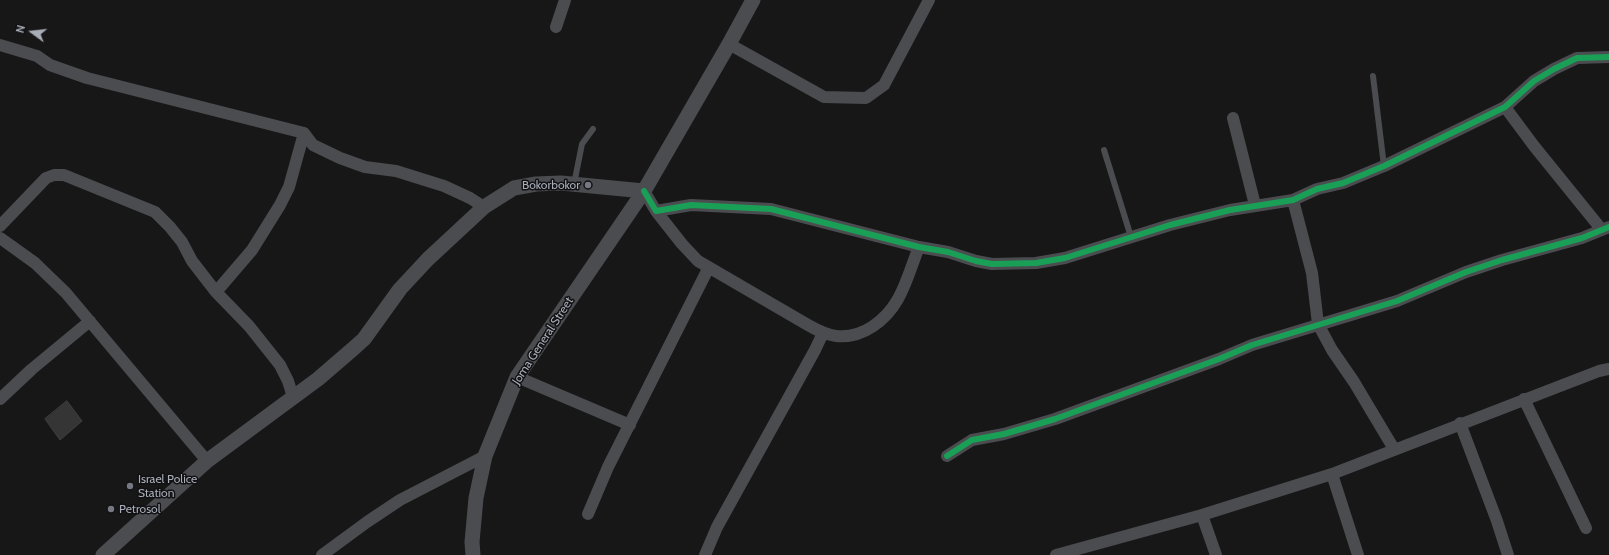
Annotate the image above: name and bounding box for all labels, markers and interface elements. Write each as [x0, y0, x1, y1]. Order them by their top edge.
north arrow [12, 12, 52, 52]
text: N [13, 23, 28, 34]
place label: Bokorbokor [522, 178, 580, 192]
marker: Bokorbokor [583, 180, 593, 190]
street label: Joma General Street [509, 295, 577, 387]
place label: Israel Police Station [138, 472, 197, 500]
marker: Israel Police Station [125, 481, 135, 491]
place label: Petrosol [119, 502, 161, 516]
marker: Petrosol [106, 504, 116, 514]

